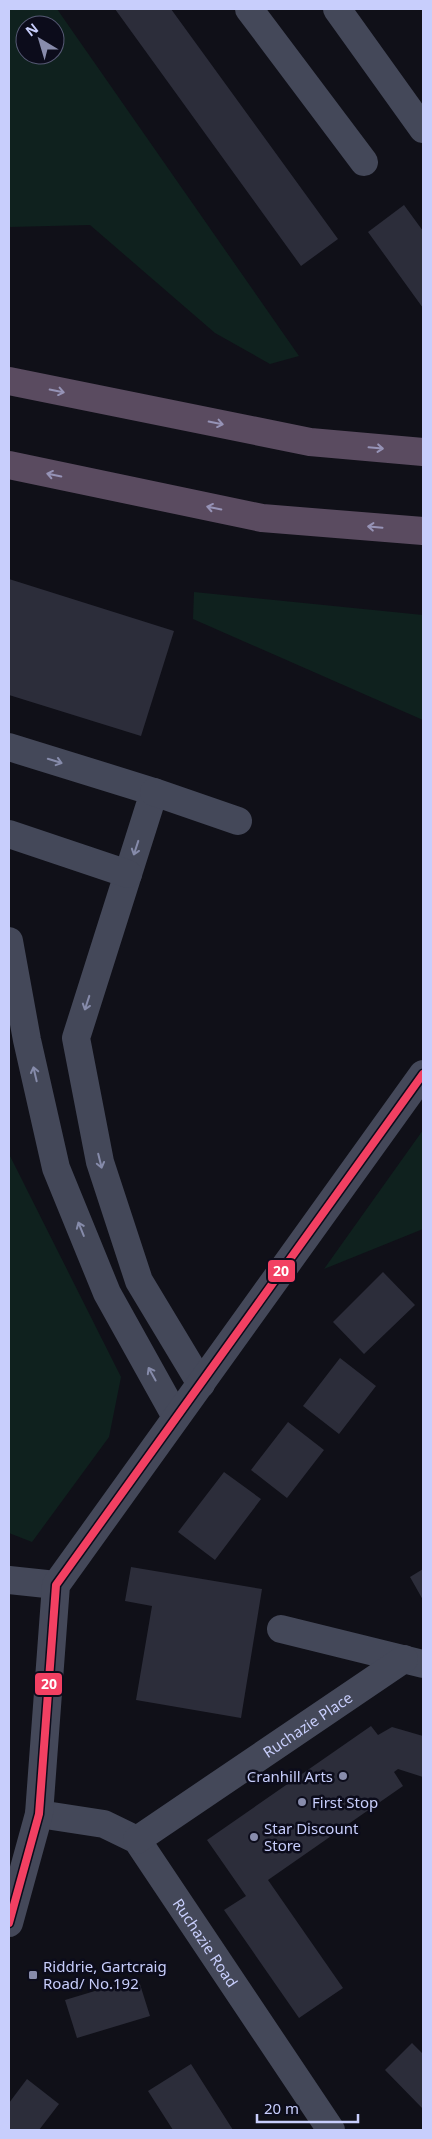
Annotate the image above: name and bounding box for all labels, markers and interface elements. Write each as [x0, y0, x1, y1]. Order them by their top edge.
north arrow [15, 15, 65, 65]
text: N [21, 18, 42, 40]
one-way arrow [48, 386, 64, 396]
one-way arrow [207, 419, 223, 428]
one-way arrow [368, 443, 384, 453]
one-way arrow [47, 470, 63, 479]
one-way arrow [206, 503, 222, 512]
one-way arrow [367, 523, 383, 532]
one-way arrow [47, 757, 63, 767]
one-way arrow [131, 840, 140, 855]
one-way arrow [82, 995, 91, 1010]
one-way arrow [29, 1066, 39, 1082]
one-way arrow [96, 1153, 105, 1169]
one-way arrow [75, 1222, 85, 1237]
line badge: 20 [267, 1259, 296, 1283]
text: 20 [273, 1261, 289, 1280]
one-way arrow [147, 1368, 157, 1382]
line badge: 20 [34, 1672, 63, 1696]
text: 20 [41, 1674, 57, 1693]
street label: Ruchazie Place [259, 1687, 356, 1762]
place label: Cranhill Arts [247, 1766, 333, 1786]
marker: Cranhill Arts [337, 1770, 349, 1782]
place label: First Stop [312, 1792, 378, 1812]
marker: First Stop [296, 1796, 308, 1808]
place label: Star Discount Store [264, 1818, 359, 1855]
marker: Star Discount Store [248, 1831, 260, 1843]
street label: Ruchazie Road [169, 1894, 243, 1991]
place label: Riddrie, Gartcraig Road/ No.192 [43, 1956, 167, 1993]
marker: Riddrie, Gartcraig Road/ No.192 [27, 1969, 39, 1981]
scale bar [257, 2092, 358, 2124]
text: 20 m [264, 2098, 299, 2118]

